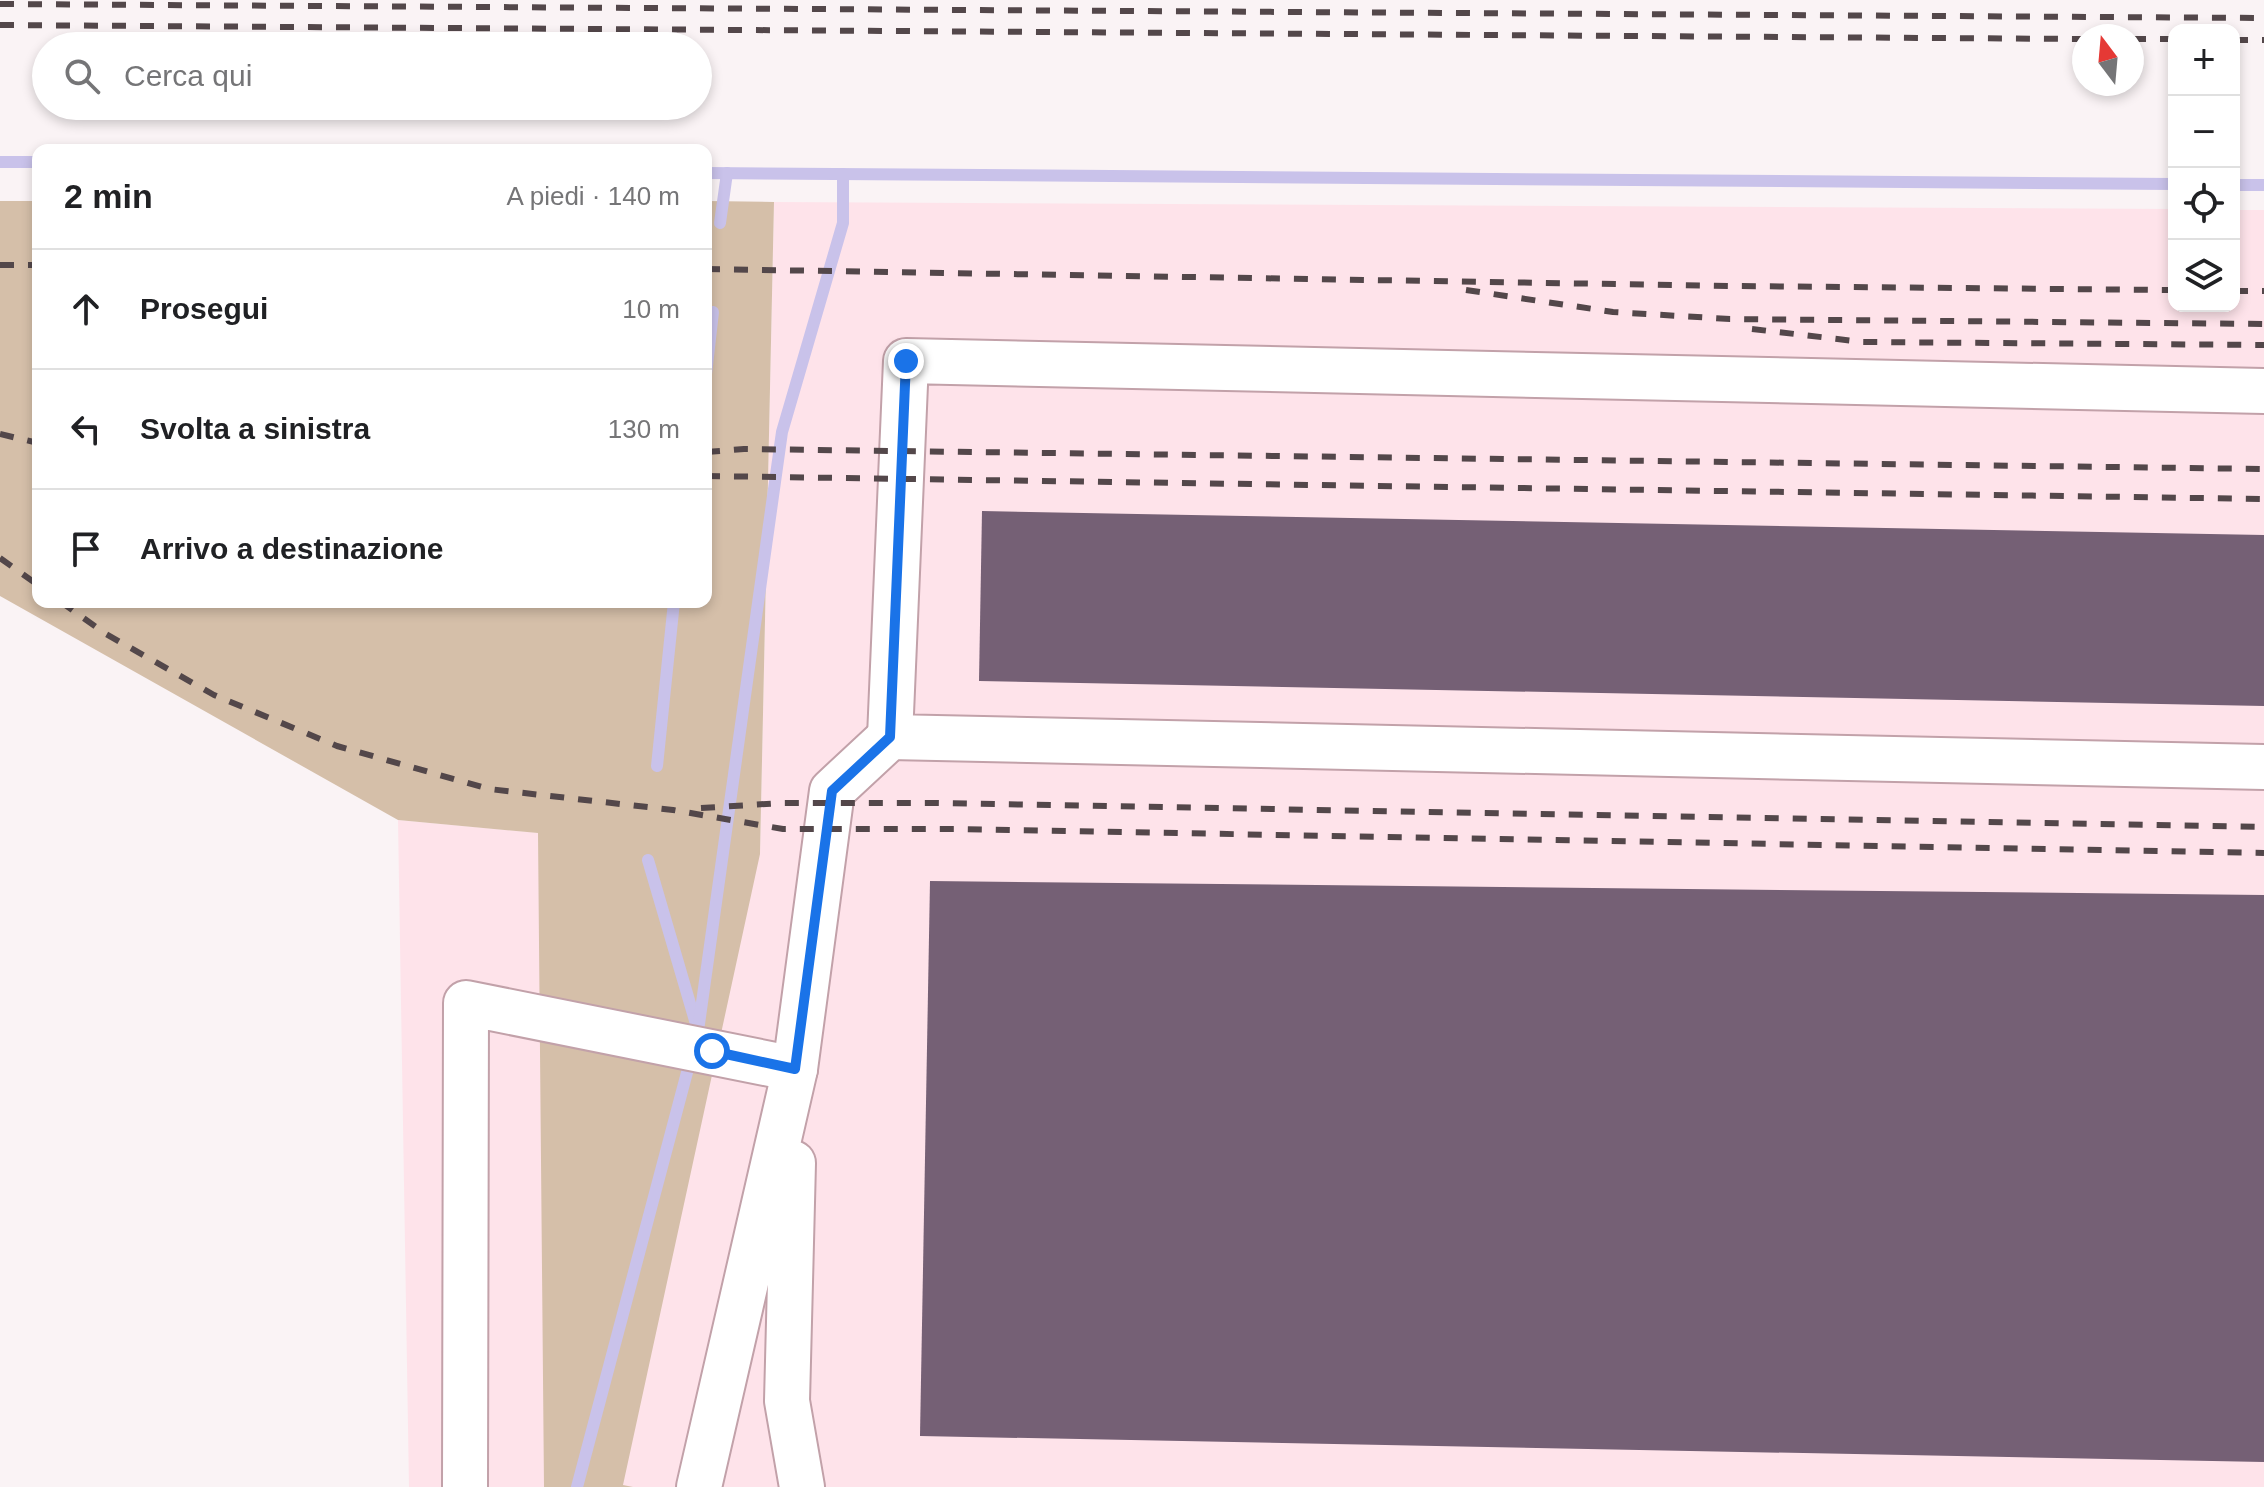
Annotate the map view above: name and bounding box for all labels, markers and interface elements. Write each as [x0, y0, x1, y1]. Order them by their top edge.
north arrow [2072, 24, 2144, 96]
map controls [2168, 24, 2240, 312]
button: + [2168, 24, 2240, 96]
search box [32, 32, 712, 120]
icon: search [60, 54, 104, 98]
text: Cerca qui [124, 59, 252, 92]
button: − [2168, 96, 2240, 168]
button: locate [2168, 168, 2240, 240]
text: 2 min [64, 177, 153, 215]
text: A piedi · 140 m [507, 181, 680, 211]
button: layers [2168, 240, 2240, 312]
icon: ahead [64, 287, 108, 331]
text: Prosegui [140, 292, 268, 325]
text: 10 m [622, 294, 680, 324]
route end [888, 343, 924, 379]
icon: left [64, 407, 108, 451]
text: Svolta a sinistra [140, 412, 370, 445]
text: 130 m [608, 414, 680, 444]
icon: arrive [64, 527, 108, 571]
text: Arrivo a destinazione [140, 532, 443, 565]
route start [694, 1033, 730, 1069]

